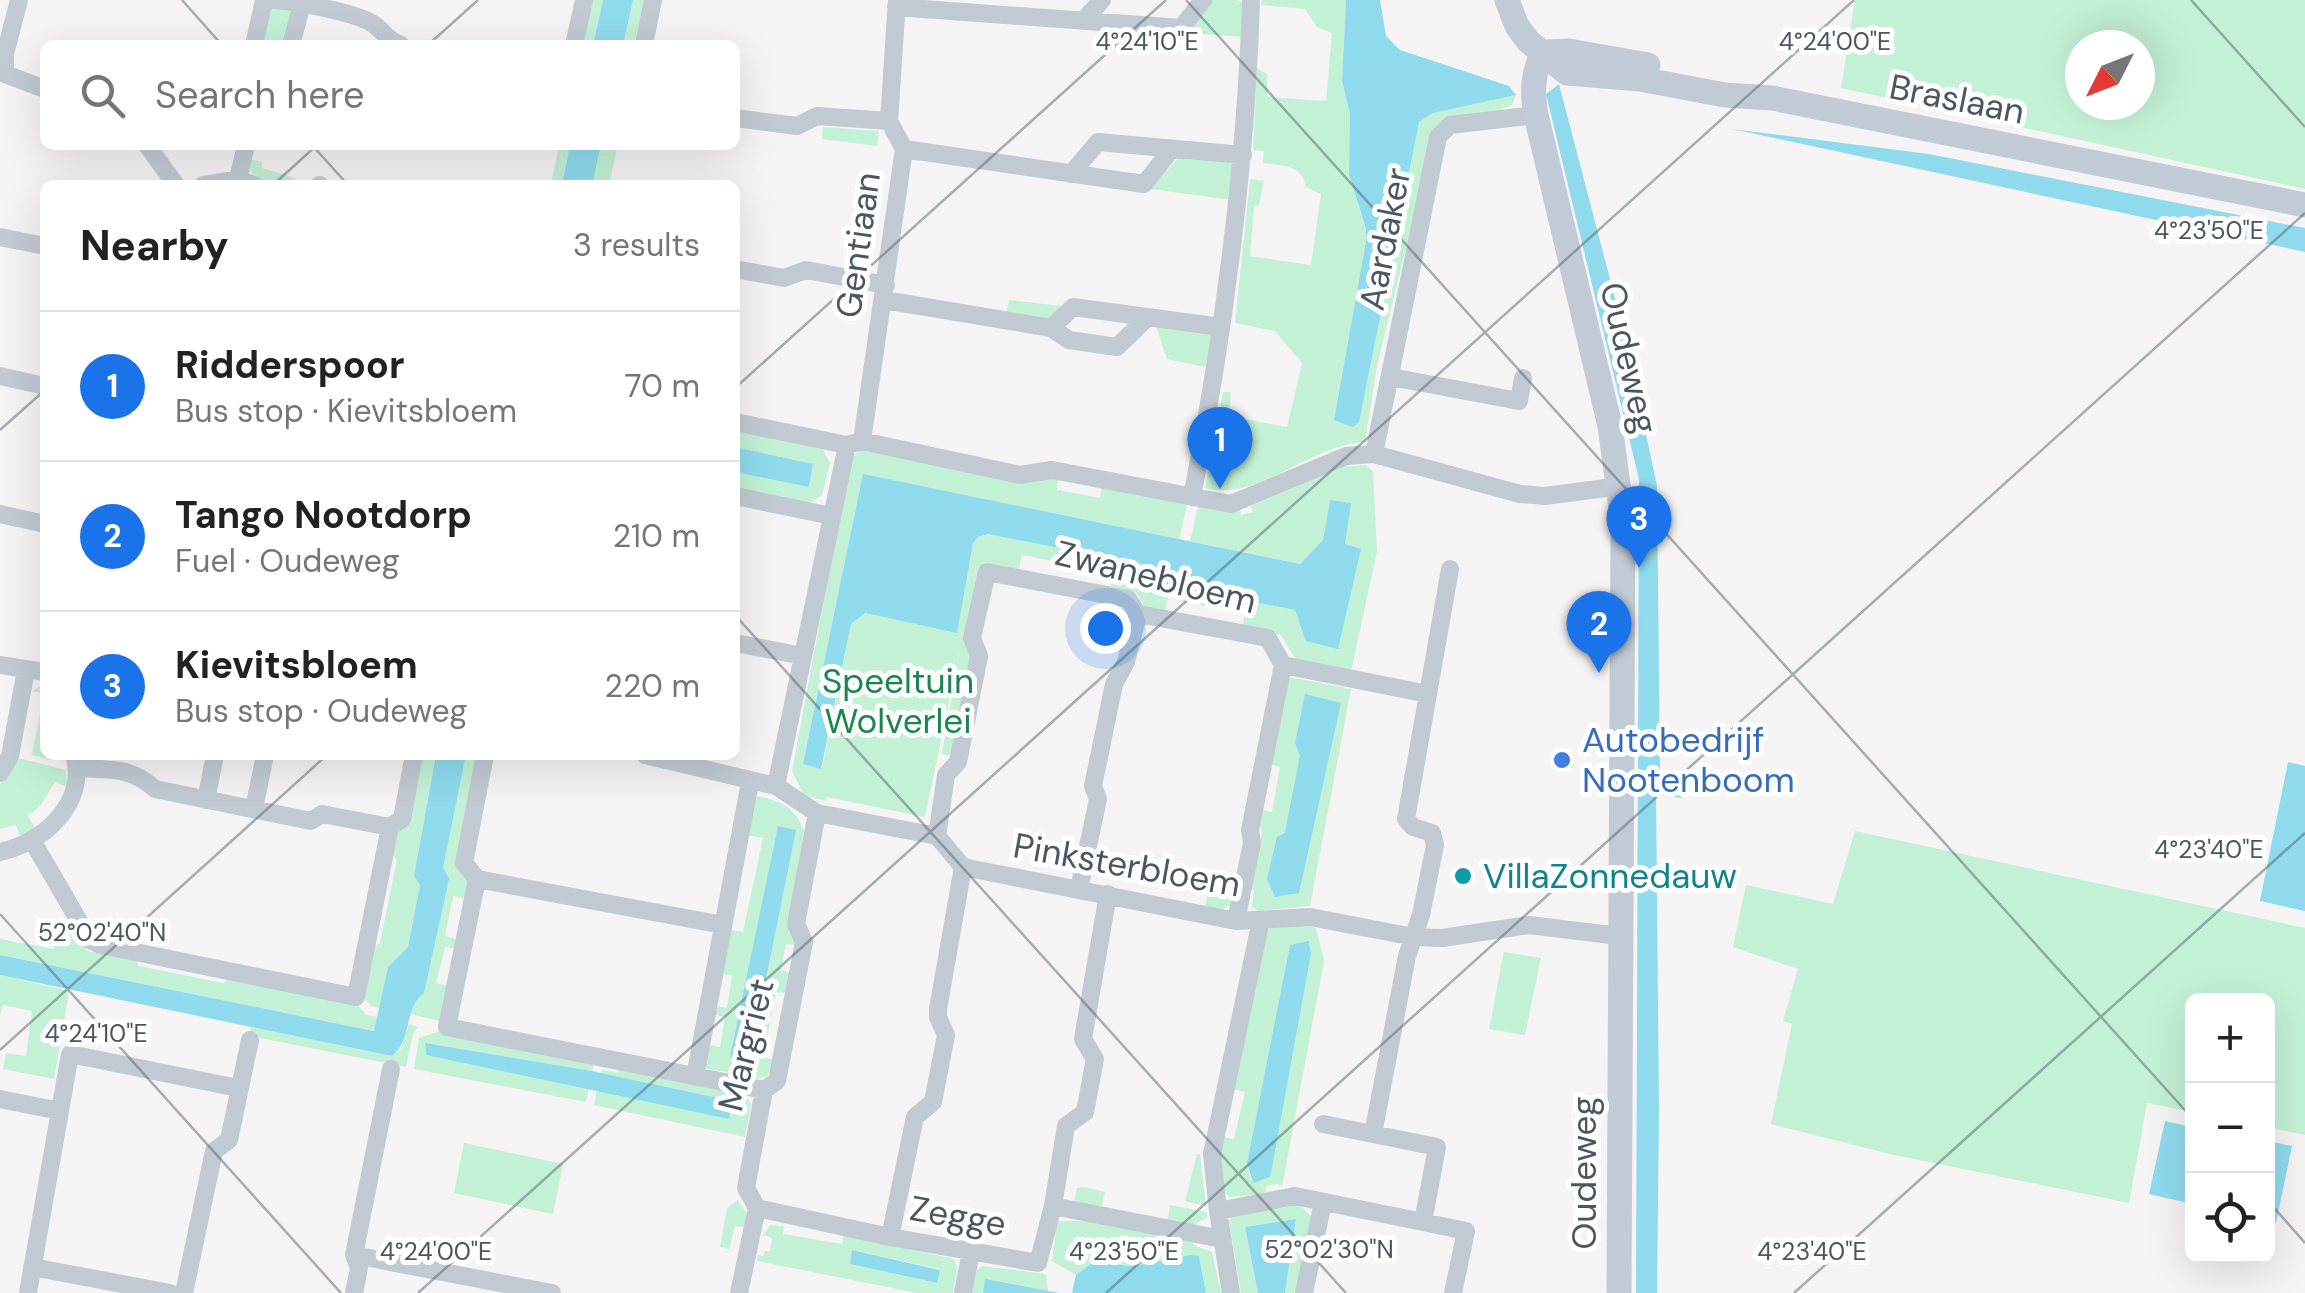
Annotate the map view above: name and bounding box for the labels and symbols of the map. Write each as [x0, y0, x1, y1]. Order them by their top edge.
text: 4°24'10"E [1095, 25, 1199, 58]
text: 4°24'00"E [1779, 25, 1891, 58]
north arrow [2065, 30, 2155, 120]
street label: Braslaan [1886, 63, 2028, 135]
street label: Aardaker [1349, 164, 1421, 314]
street label: Gentiaan [825, 169, 891, 321]
text: 4°23'50"E [2154, 214, 2264, 247]
street label: Oudeweg [1589, 278, 1669, 438]
pin: 1 [1188, 406, 1252, 489]
pin: 3 [1606, 486, 1672, 568]
street label: Zwanebloem [1051, 530, 1261, 624]
pin: 2 [1566, 590, 1632, 673]
your location [1080, 603, 1131, 654]
park label: Speeltuin Wolverlei [822, 658, 974, 744]
place label: Autobedrijf Nootenboom [1582, 717, 1795, 803]
marker: Autobedrijf Nootenboom [1551, 749, 1573, 771]
street label: Pinksterbloem [1010, 822, 1244, 908]
text: 4°23'40"E [2154, 833, 2264, 866]
place label: VillaZonnedauw [1483, 853, 1737, 899]
marker: VillaZonnedauw [1452, 865, 1474, 887]
text: 52°02'40"N [38, 916, 166, 949]
street label: Margriet [707, 974, 785, 1116]
text: 4°24'10"E [44, 1017, 148, 1050]
street label: Oudeweg [1561, 1096, 1607, 1250]
street label: Zegge [906, 1185, 1010, 1247]
text: 52°02'30"N [1264, 1233, 1394, 1266]
text: 4°24'00"E [380, 1235, 492, 1268]
text: 4°23'50"E [1069, 1235, 1179, 1268]
text: 4°23'40"E [1757, 1235, 1867, 1268]

